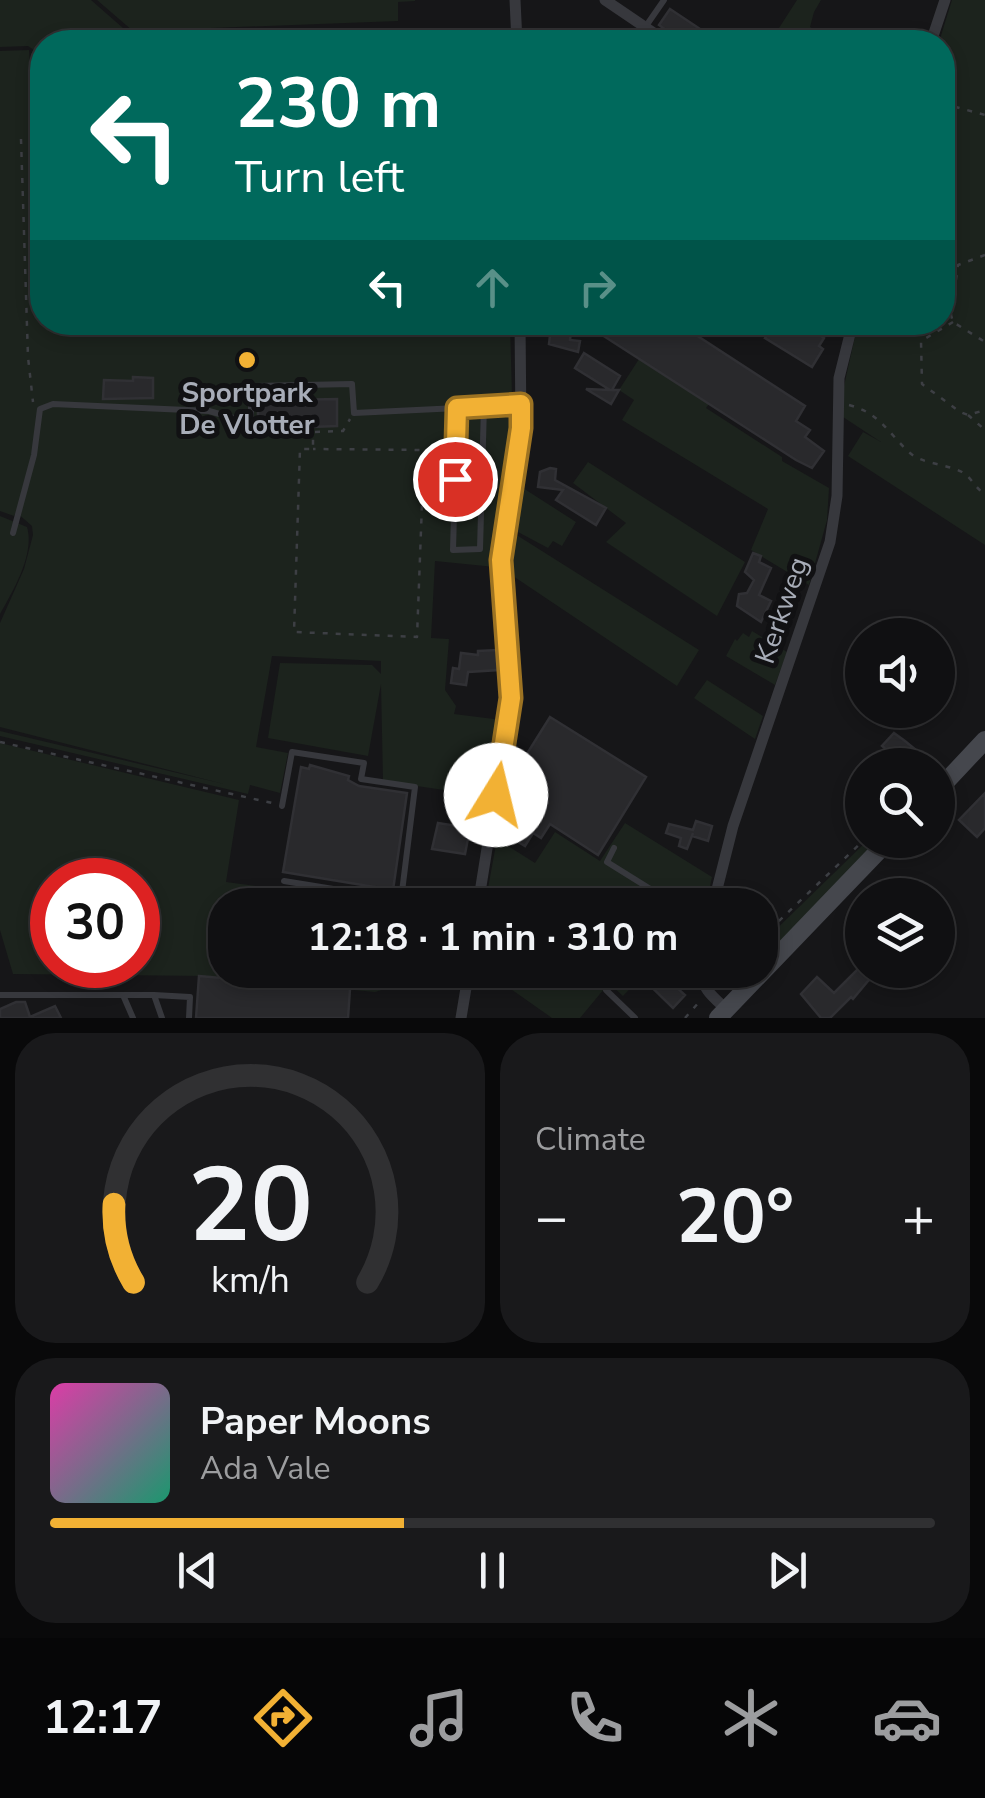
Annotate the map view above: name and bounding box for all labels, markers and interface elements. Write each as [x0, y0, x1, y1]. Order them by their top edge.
text: 230 m [235, 56, 441, 152]
icon: left [70, 70, 200, 200]
text: Turn left [235, 147, 404, 208]
icon: left [360, 260, 415, 315]
icon: ahead [465, 260, 520, 315]
icon: right [570, 260, 625, 315]
marker: Sportpark De Vlotter [236, 349, 258, 371]
place label: Sportpark De Vlotter [179, 374, 315, 444]
pin [413, 437, 498, 522]
icon: arrive [428, 452, 483, 507]
street label: Kerkweg [746, 552, 818, 669]
map controls [845, 618, 955, 988]
button: sound [845, 618, 955, 728]
position arrow [444, 743, 548, 847]
button: search [845, 748, 955, 858]
speed limit sign: 30 [30, 858, 160, 988]
button: layers [845, 878, 955, 988]
text: 12:18 · 1 min · 310 m [308, 912, 678, 963]
text: Climate [535, 1118, 646, 1161]
text: 20 [188, 1135, 312, 1277]
text: 20° [676, 1166, 794, 1268]
text: − [535, 1180, 568, 1255]
text: + [902, 1180, 935, 1255]
text: km/h [211, 1256, 289, 1305]
text: Paper Moons [200, 1396, 431, 1447]
text: Ada Vale [200, 1447, 331, 1490]
icon: previous [170, 1543, 225, 1598]
icon: pause [465, 1543, 520, 1598]
icon: next [760, 1543, 815, 1598]
icon: directions [248, 1683, 318, 1753]
icon: music [404, 1683, 474, 1753]
icon: phone [560, 1683, 630, 1753]
icon: climate [716, 1683, 786, 1753]
icon: car [872, 1683, 942, 1753]
text: 12:17 [43, 1688, 162, 1749]

